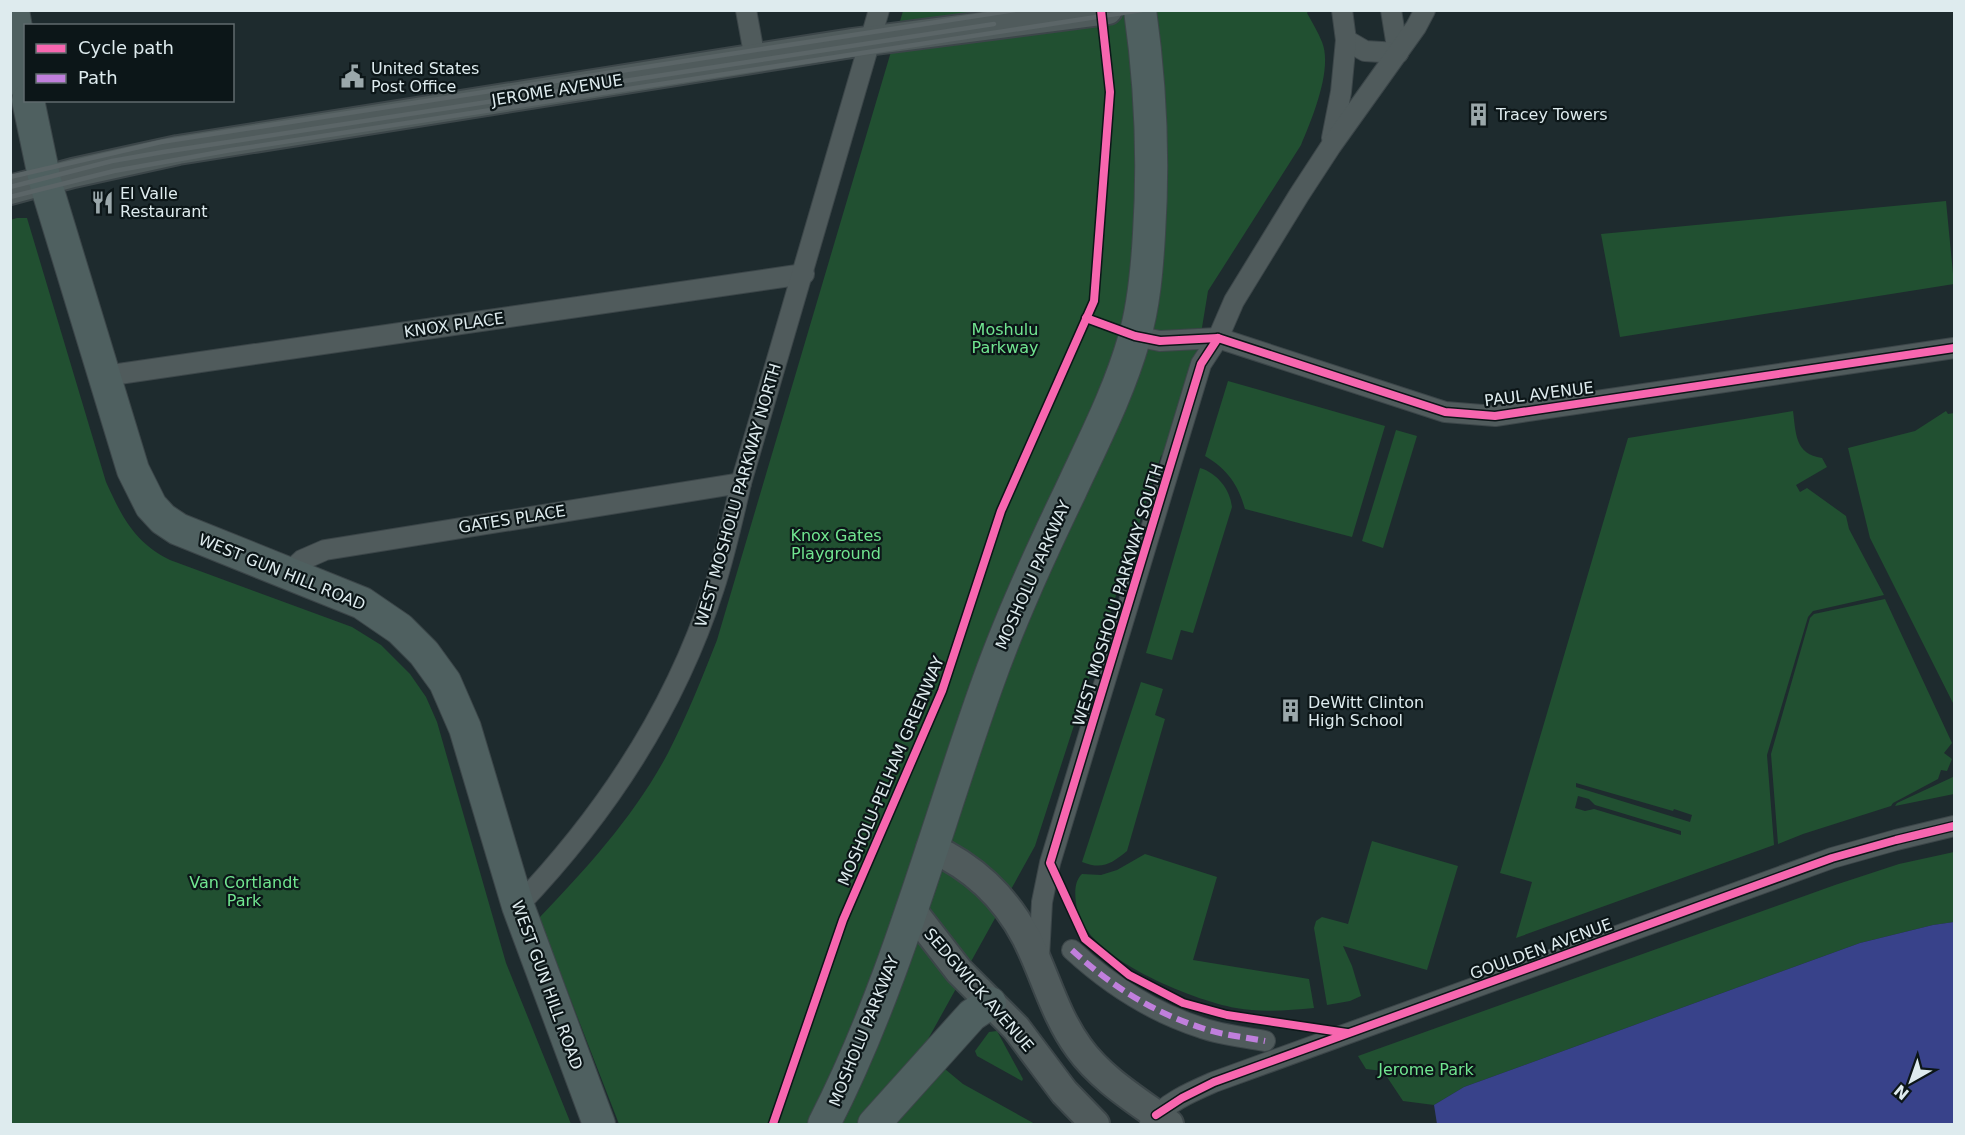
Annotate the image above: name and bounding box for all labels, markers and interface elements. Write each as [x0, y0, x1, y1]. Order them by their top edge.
legend [24, 24, 234, 102]
text: Cycle path [78, 37, 174, 58]
place label: United States Post Office [371, 59, 479, 96]
public building icon: United States Post Office [340, 64, 366, 90]
text: Path [78, 67, 118, 88]
street label: JEROME AVENUE [489, 70, 624, 110]
building icon: Tracey Towers [1465, 101, 1491, 127]
place label: Tracey Towers [1495, 105, 1608, 124]
place label: El Valle Restaurant [120, 184, 208, 221]
restaurant icon: El Valle Restaurant [89, 189, 115, 215]
street label: KNOX PLACE [403, 309, 505, 341]
park label: Moshulu Parkway [972, 320, 1038, 357]
street label: WEST MOSHOLU PARKWAY NORTH [691, 361, 785, 629]
street label: PAUL AVENUE [1483, 378, 1595, 410]
street label: WEST MOSHOLU PARKWAY SOUTH [1069, 461, 1167, 729]
street label: MOSHOLU PARKWAY [992, 497, 1075, 652]
street label: GATES PLACE [457, 501, 567, 537]
park label: Knox Gates Playground [790, 526, 882, 563]
street label: WEST GUN HILL ROAD [196, 530, 368, 614]
street label: MOSHOLU-PELHAM GREENWAY [834, 653, 948, 889]
place label: DeWitt Clinton High School [1308, 693, 1424, 730]
building icon: DeWitt Clinton High School [1277, 698, 1303, 724]
park label: Van Cortlandt Park [189, 873, 299, 910]
street label: WEST GUN HILL ROAD [508, 898, 586, 1072]
street label: GOULDEN AVENUE [1467, 914, 1615, 984]
street label: SEDGWICK AVENUE [920, 925, 1038, 1055]
street label: MOSHOLU PARKWAY [825, 953, 903, 1109]
north arrow [1881, 1051, 1941, 1111]
park label: Jerome Park [1377, 1060, 1475, 1079]
text: N [1890, 1081, 1913, 1104]

